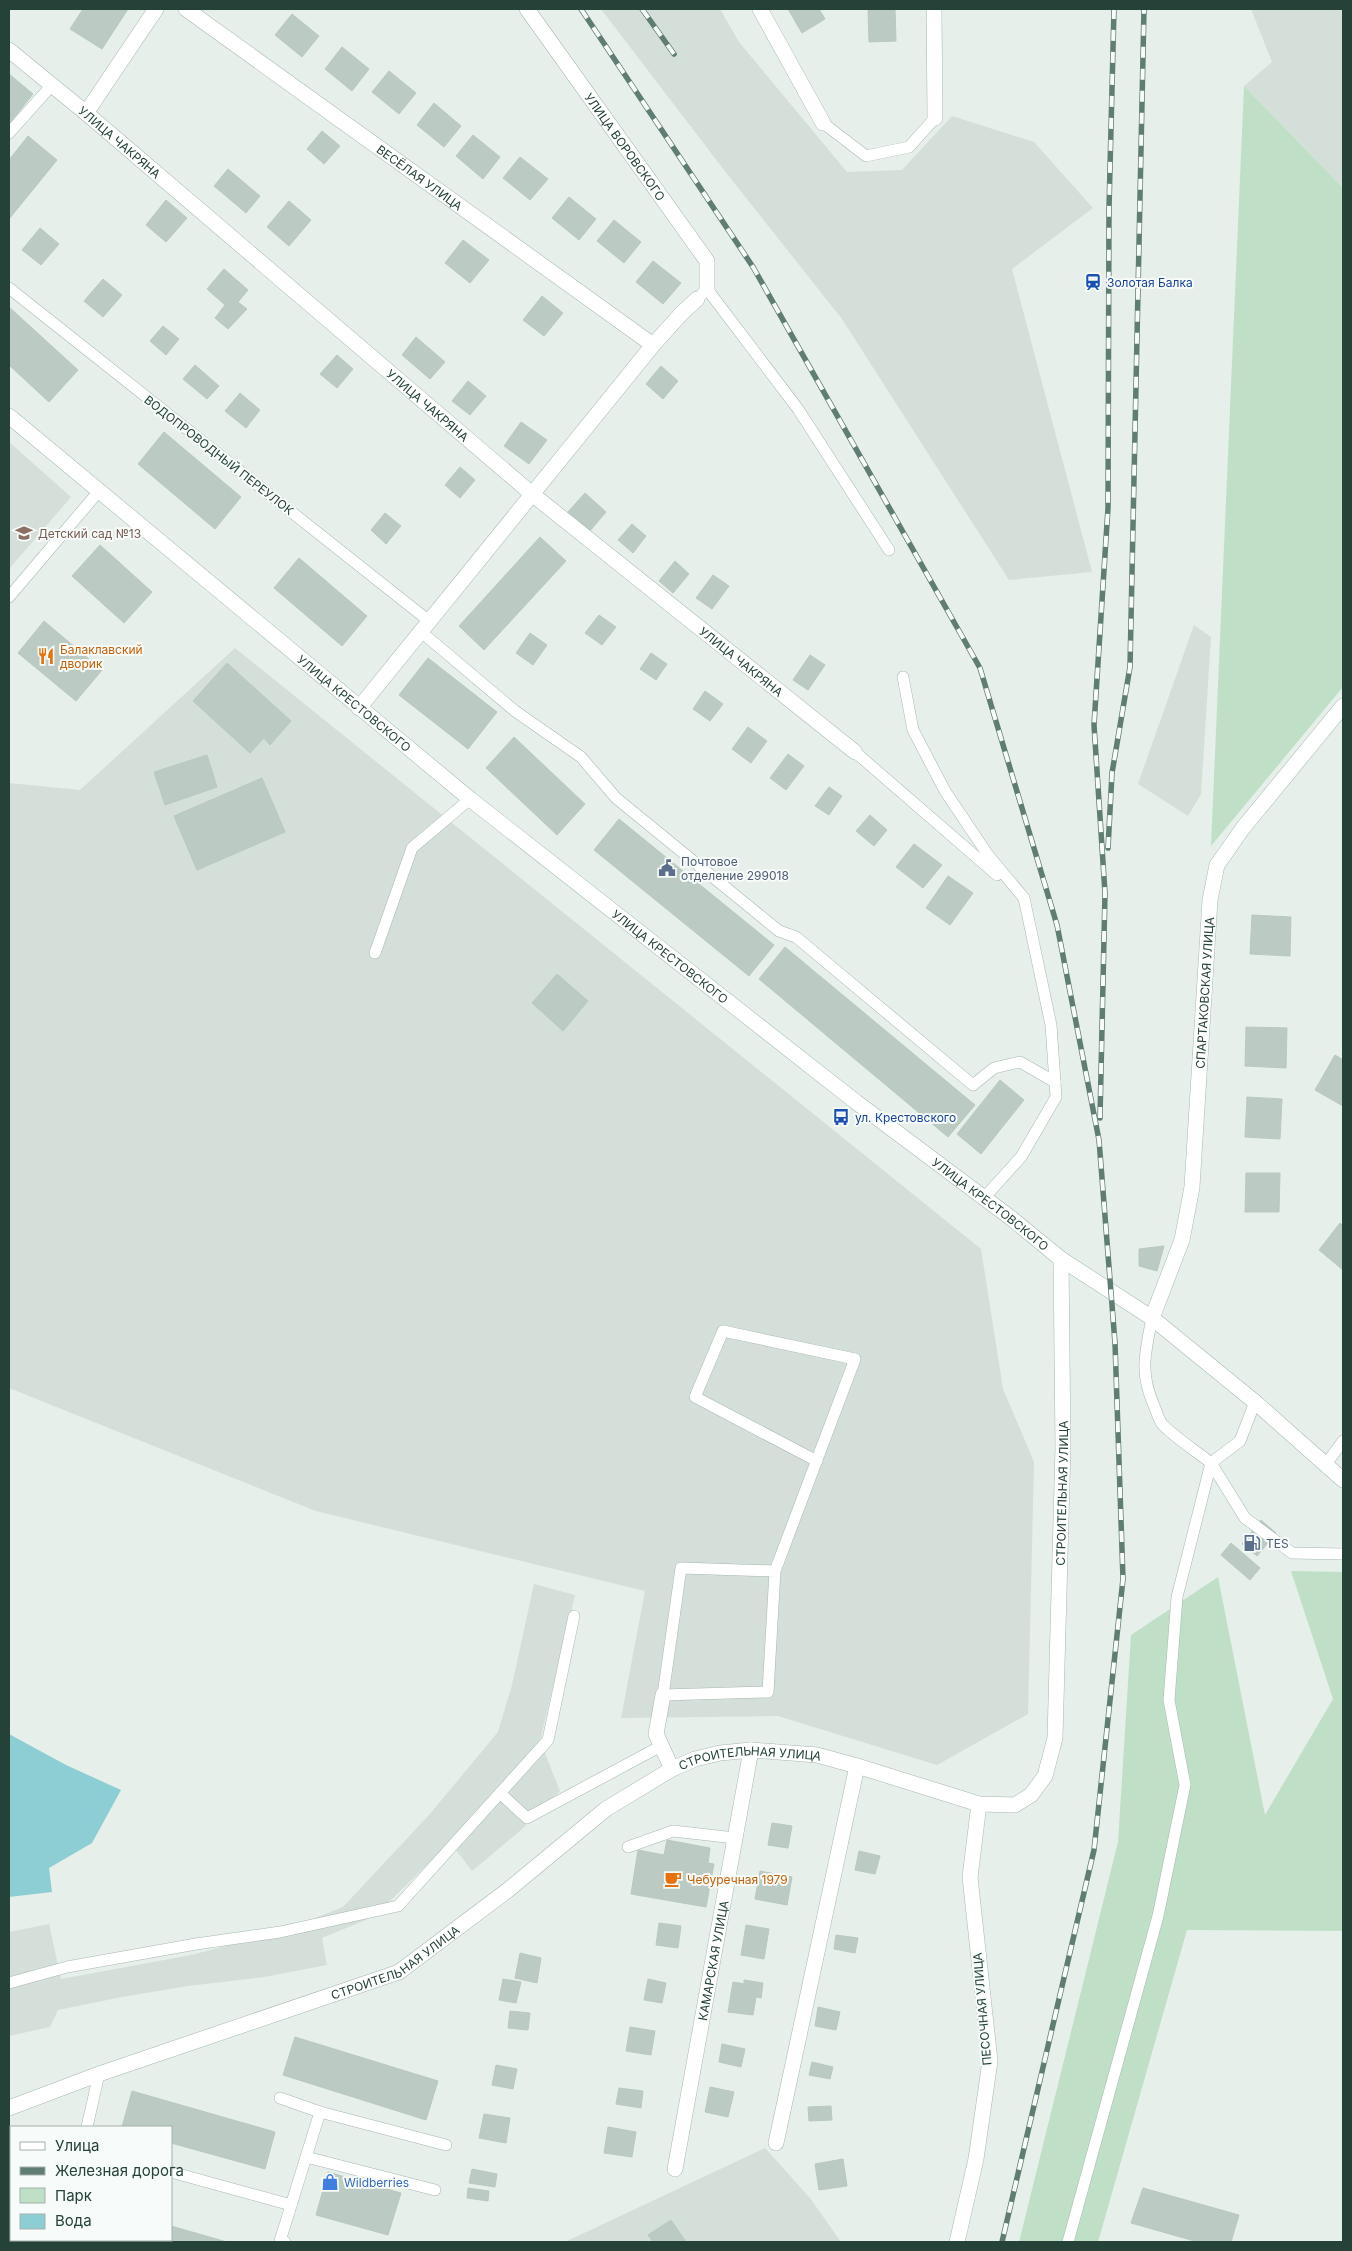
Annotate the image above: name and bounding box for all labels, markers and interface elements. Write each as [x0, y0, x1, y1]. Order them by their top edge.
street label: УЛИЦА ВОРОВСКОГО [582, 90, 669, 203]
street label: УЛИЦА ЧАКРЯНА [76, 103, 164, 181]
street label: ВЕСЁЛАЯ УЛИЦА [374, 141, 466, 213]
station icon: Золотая Балка [1083, 272, 1103, 292]
place label: Золотая Балка [1107, 275, 1193, 290]
street label: УЛИЦА ЧАКРЯНА [384, 366, 472, 444]
street label: ВОДОПРОВОДНЫЙ ПЕРЕУЛОК [141, 392, 297, 518]
school or university icon: Детский сад №13 [14, 523, 34, 543]
place label: Детский сад №13 [38, 526, 141, 541]
street label: УЛИЦА ЧАКРЯНА [696, 623, 786, 699]
place label: Балаклавский дворик [60, 642, 143, 671]
restaurant icon: Балаклавский дворик [36, 646, 56, 666]
street label: УЛИЦА КРЕСТОВСКОГО [294, 651, 414, 755]
place label: Почтовое отделение 299018 [681, 854, 789, 883]
public building icon: Почтовое отделение 299018 [657, 858, 677, 878]
street label: УЛИЦА КРЕСТОВСКОГО [609, 906, 731, 1006]
street label: СПАРТАКОВСКАЯ УЛИЦА [1192, 917, 1216, 1069]
bus stop icon: ул. Крестовского [831, 1107, 851, 1127]
place label: ул. Крестовского [855, 1110, 956, 1125]
street label: УЛИЦА КРЕСТОВСКОГО [929, 1154, 1052, 1254]
street label: СТРОИТЕЛЬНАЯ УЛИЦА [1052, 1420, 1071, 1566]
fuel station icon: TES [1242, 1533, 1262, 1553]
place label: TES [1266, 1536, 1289, 1551]
street label: СТРОИТЕЛЬНАЯ УЛИЦА [676, 1743, 823, 1773]
cafe icon: Чебуречная 1979 [663, 1869, 683, 1889]
place label: Чебуречная 1979 [687, 1872, 788, 1887]
street label: КАМАРСКАЯ УЛИЦА [695, 1899, 731, 2022]
street label: СТРОИТЕЛЬНАЯ УЛИЦА [329, 1922, 462, 2002]
street label: ПЕСОЧНАЯ УЛИЦА [970, 1952, 994, 2066]
legend [10, 2126, 172, 2241]
text: Улица [55, 2136, 99, 2155]
text: Железная дорога [55, 2161, 184, 2180]
shop icon: Wildberries [320, 2172, 340, 2192]
place label: Wildberries [344, 2175, 409, 2190]
text: Парк [55, 2186, 92, 2205]
text: Вода [55, 2211, 92, 2230]

